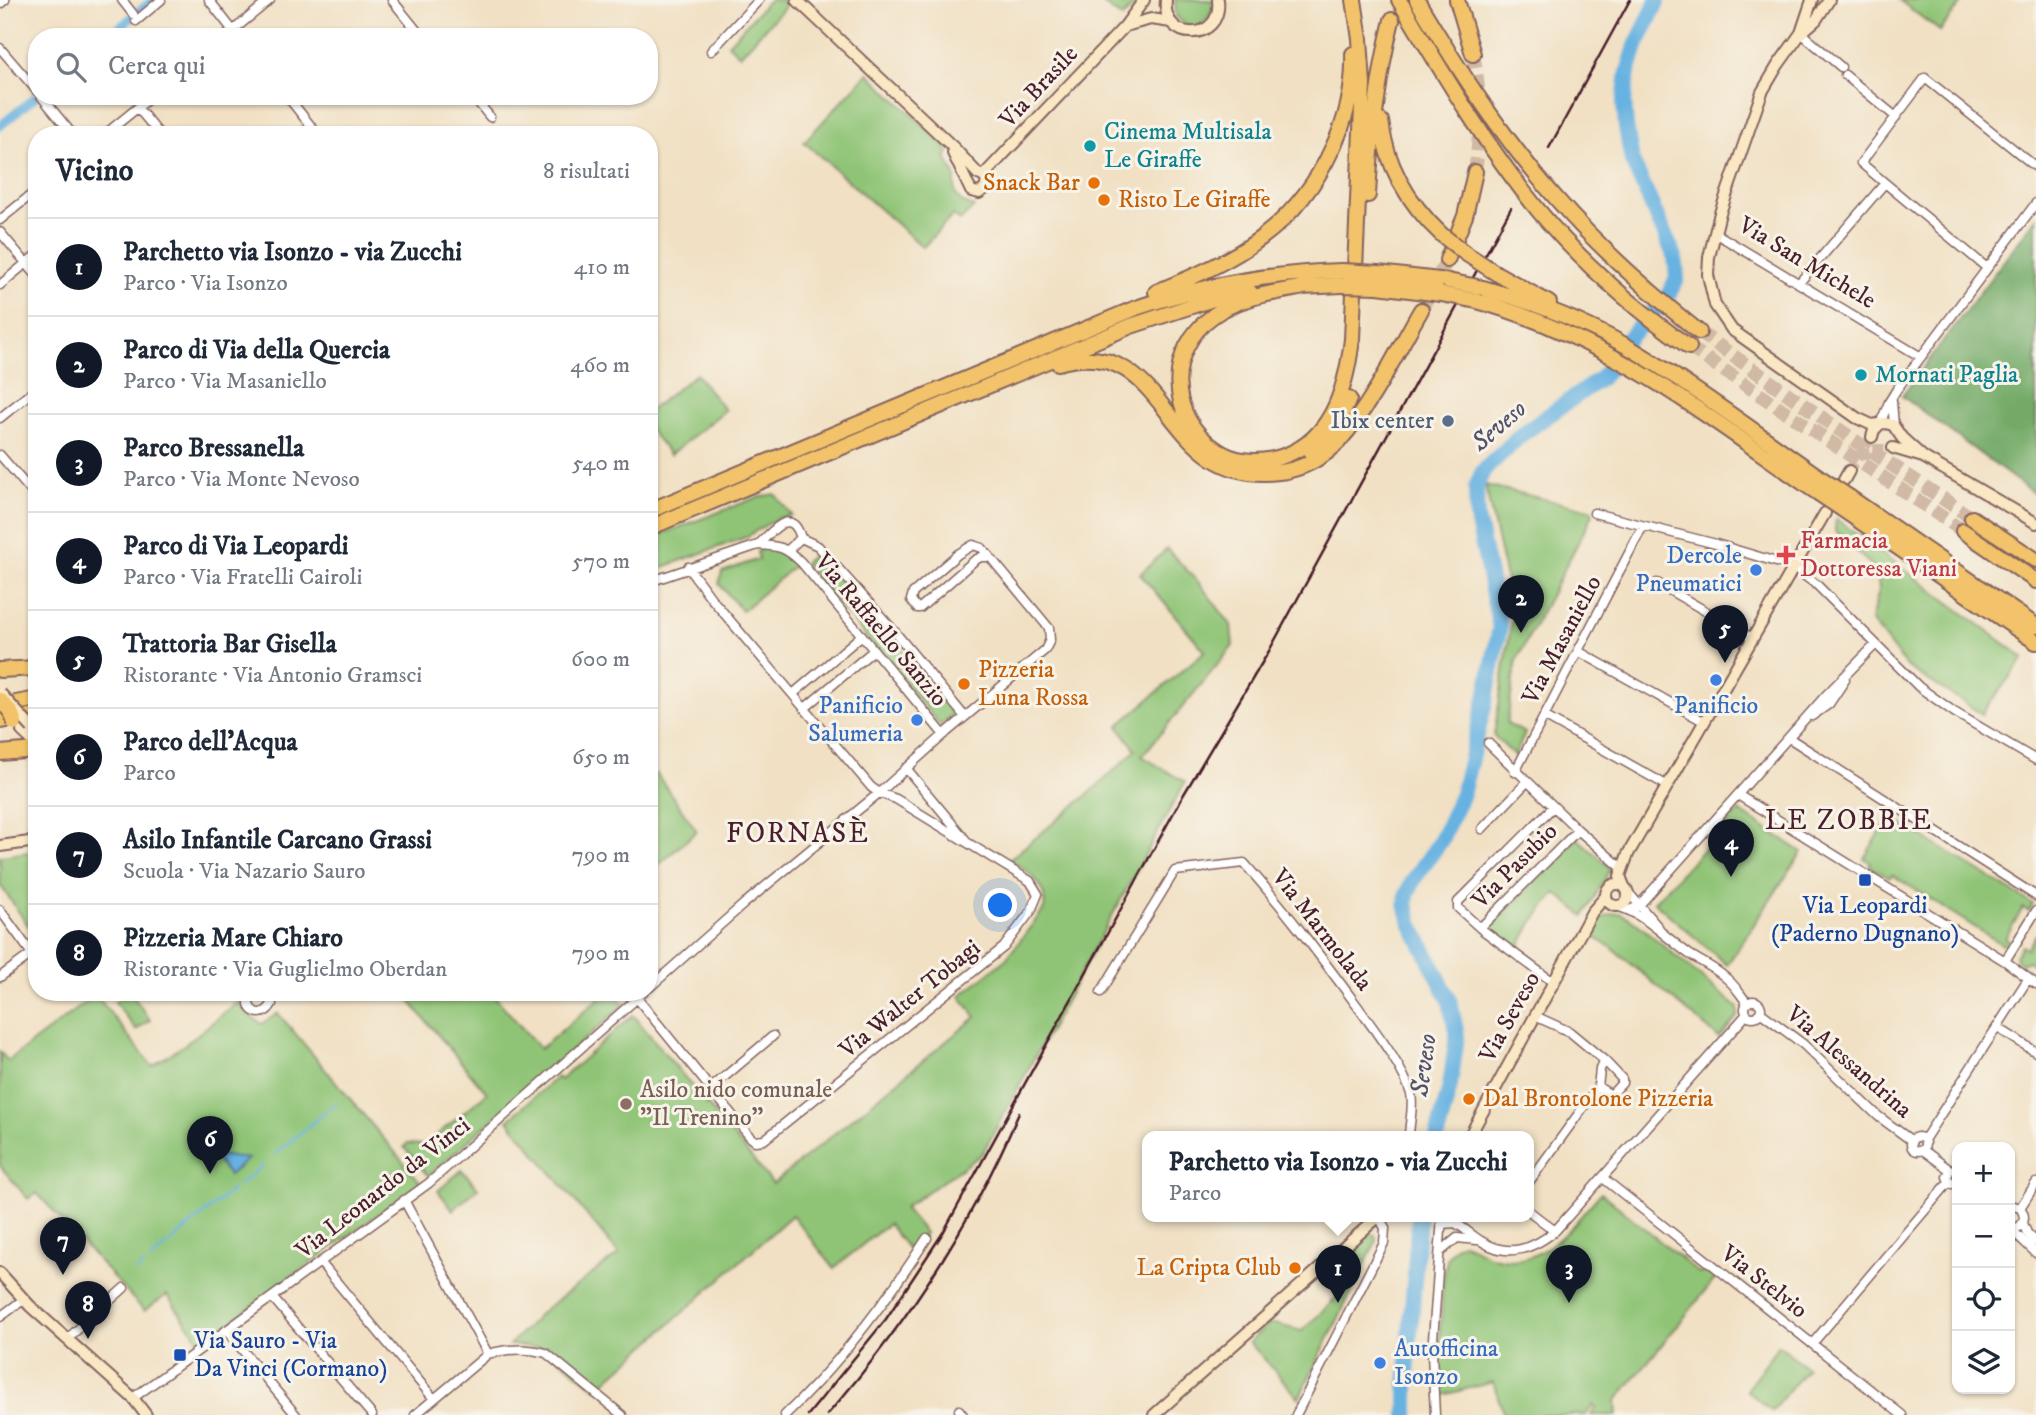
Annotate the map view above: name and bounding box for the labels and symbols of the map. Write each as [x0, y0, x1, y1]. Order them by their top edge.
street label: Via Brasile [993, 39, 1085, 135]
place label: Cinema Multisala Le Giraffe [1104, 117, 1272, 175]
marker: Cinema Multisala Le Giraffe [1082, 138, 1098, 154]
place label: Snack Bar [983, 168, 1080, 198]
marker: Snack Bar [1086, 175, 1102, 191]
place label: Risto Le Giraffe [1118, 185, 1271, 215]
marker: Risto Le Giraffe [1096, 192, 1112, 208]
street label: Via San Michele [1732, 210, 1881, 316]
place label: Mornati Paglia [1875, 360, 2019, 390]
marker: Mornati Paglia [1853, 367, 1869, 383]
water label: Seveso [1464, 393, 1534, 460]
place label: Ibix center [1331, 406, 1434, 436]
marker: Ibix center [1440, 413, 1456, 429]
place label: Farmacia Dottoressa Viani [1800, 526, 1957, 584]
place label: Dercole Pneumatici [1635, 541, 1742, 599]
street label: Via Raffaello Sanzio [808, 546, 954, 713]
marker: Farmacia Dottoressa Viani [1778, 547, 1794, 563]
marker: Dercole Pneumatici [1748, 562, 1764, 578]
street label: Via Masaniello [1515, 570, 1608, 710]
pin: 2 [1498, 575, 1544, 633]
pin: 5 [1702, 605, 1748, 663]
place label: Pizzeria Luna Rossa [978, 655, 1089, 713]
marker: Panificio [1708, 672, 1724, 688]
marker: Pizzeria Luna Rossa [956, 676, 972, 692]
place label: Panificio Salumeria [808, 691, 904, 749]
place label: Panificio [1674, 691, 1758, 721]
marker: Panificio Salumeria [909, 712, 925, 728]
district label: LE ZOBBIE [1765, 803, 1933, 838]
district label: FORNASÈ [726, 816, 870, 851]
street label: Via Pasubio [1465, 817, 1564, 916]
pin: 4 [1708, 819, 1754, 877]
street label: Via Marmolada [1264, 862, 1379, 998]
marker: Via Leopardi (Paderno Dugnano) [1857, 872, 1873, 888]
your location [983, 888, 1017, 922]
place label: Via Leopardi (Paderno Dugnano) [1771, 891, 1959, 949]
street label: Via Walter Tobagi [833, 933, 987, 1066]
street label: Via Seveso [1472, 966, 1547, 1069]
street label: Via Alessandrina [1779, 998, 1919, 1125]
water label: Seveso [1403, 1031, 1445, 1100]
place label: Asilo nido comunale "Il Trenino" [640, 1075, 832, 1133]
place label: Dal Brontolone Pizzeria [1483, 1084, 1714, 1114]
marker: Dal Brontolone Pizzeria [1461, 1091, 1477, 1107]
marker: Asilo nido comunale "Il Trenino" [618, 1096, 634, 1112]
street label: Via Leonardo da Vinci [289, 1111, 476, 1266]
pin: 6 [187, 1116, 233, 1174]
pin: 7 [40, 1217, 86, 1275]
street label: Via Stelvio [1714, 1238, 1814, 1325]
pin: 1 [1315, 1245, 1361, 1303]
pin: 3 [1546, 1245, 1592, 1303]
place label: La Cripta Club [1136, 1253, 1281, 1283]
marker: La Cripta Club [1287, 1260, 1303, 1276]
pin: 8 [65, 1281, 111, 1339]
place label: Via Sauro - Via Da Vinci (Cormano) [193, 1326, 387, 1384]
place label: Autofficina Isonzo [1394, 1334, 1499, 1392]
marker: Via Sauro - Via Da Vinci (Cormano) [172, 1347, 188, 1363]
marker: Autofficina Isonzo [1372, 1355, 1388, 1371]

